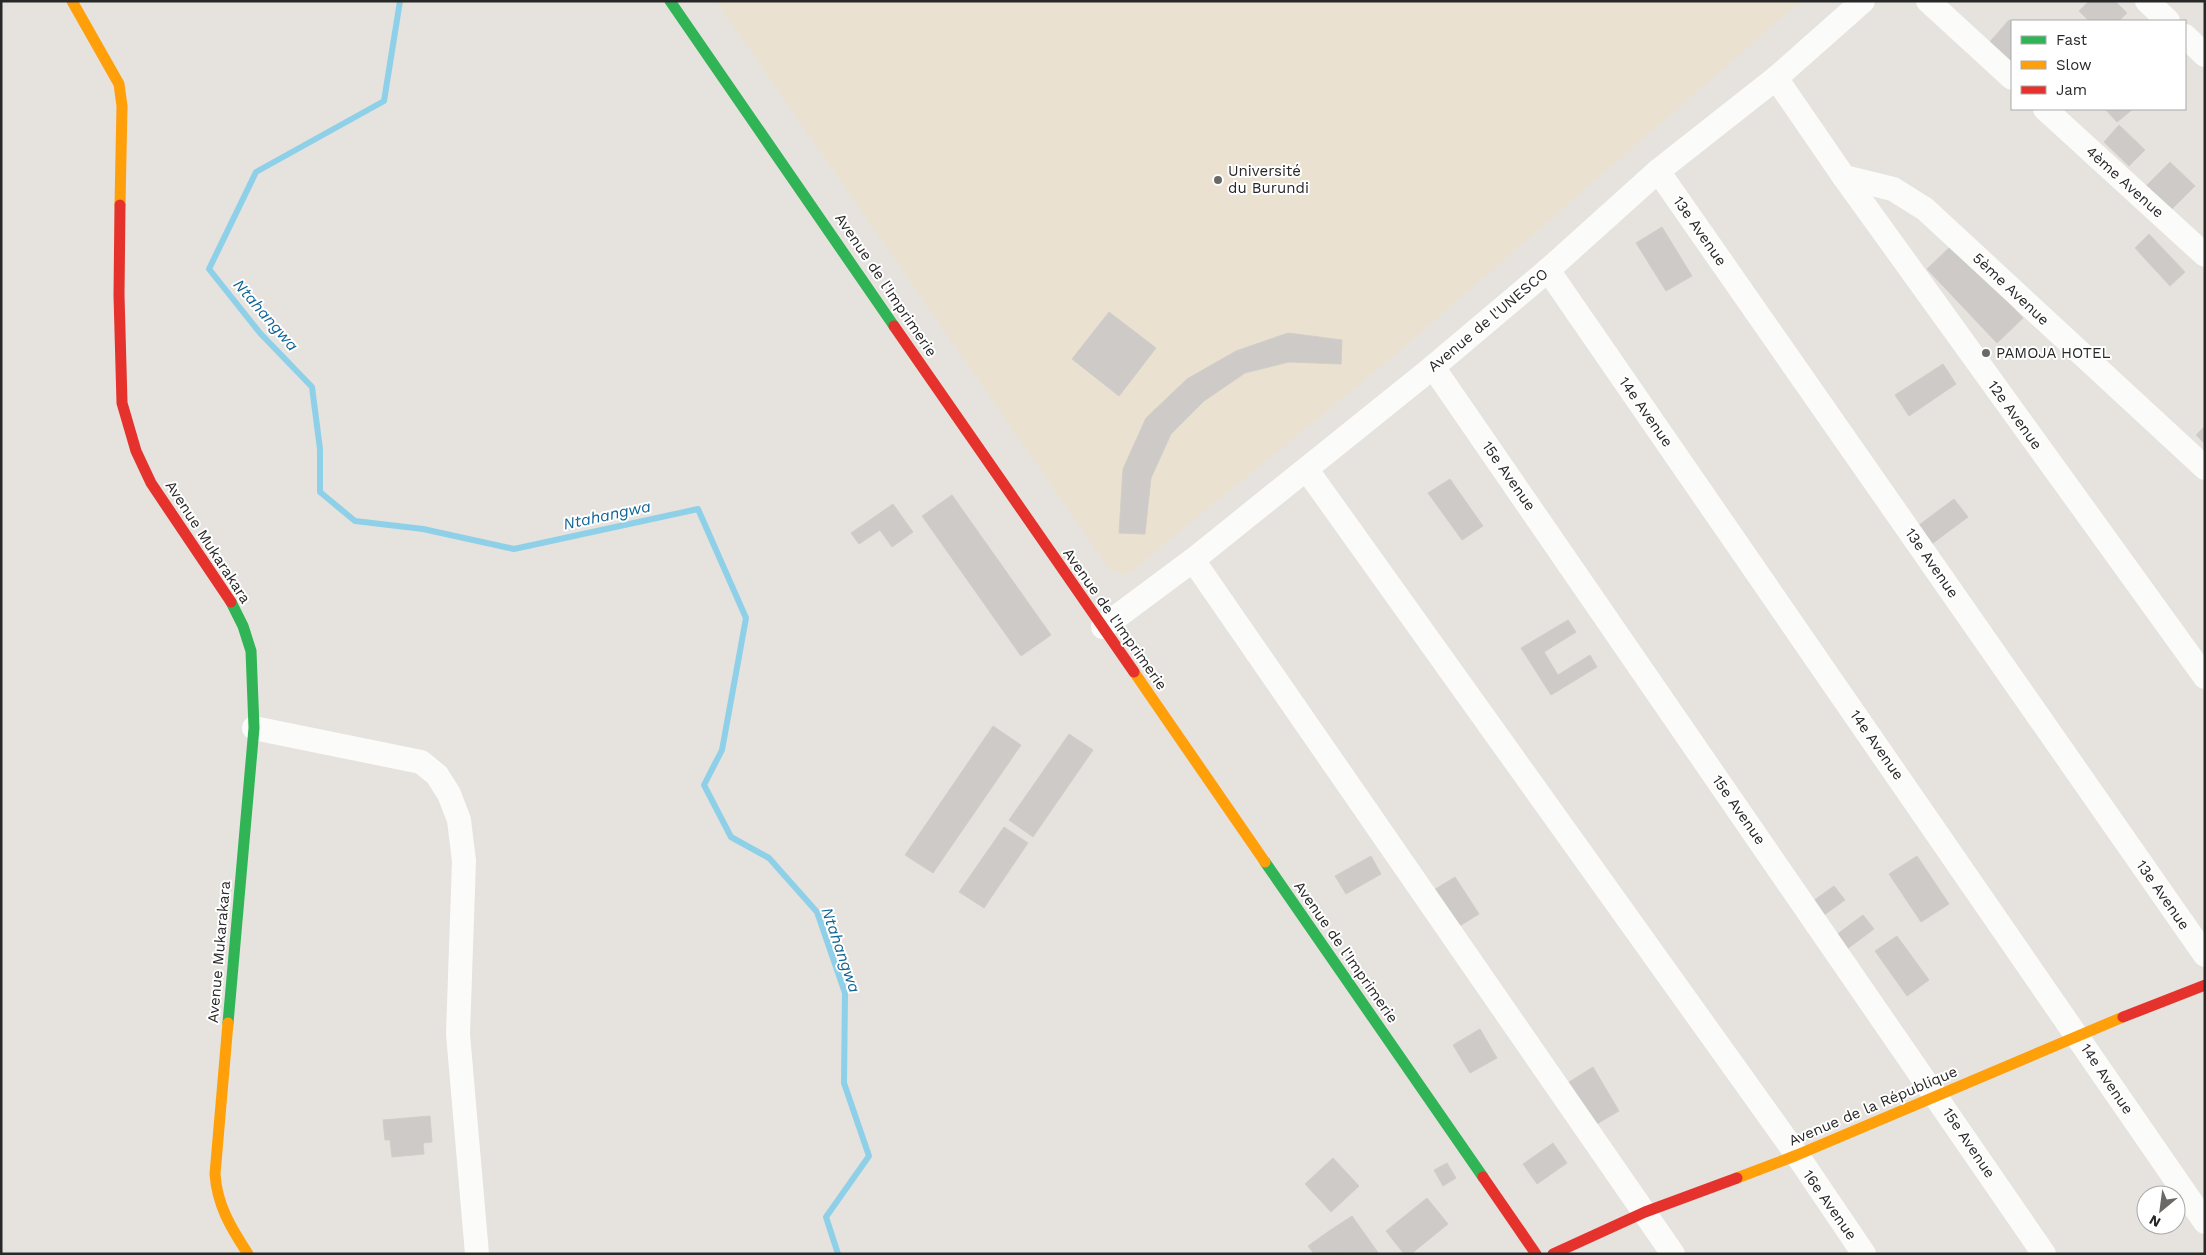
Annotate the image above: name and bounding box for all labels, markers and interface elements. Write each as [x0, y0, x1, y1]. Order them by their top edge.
legend [2011, 20, 2186, 110]
text: Fast [2056, 31, 2088, 49]
text: Slow [2056, 56, 2092, 74]
text: Jam [2056, 81, 2087, 99]
street label: 4ème Avenue [2082, 142, 2168, 222]
place label: Université du Burundi [1228, 162, 1309, 197]
marker: Université du Burundi [1212, 174, 1224, 186]
street label: 13e Avenue [1669, 193, 1731, 269]
street label: Avenue de l'Imprimerie [831, 210, 941, 360]
street label: 5ème Avenue [1969, 249, 2053, 329]
street label: Avenue de l'UNESCO [1424, 264, 1552, 376]
water label: Ntahangwa [230, 275, 302, 355]
place label: PAMOJA HOTEL [1996, 344, 2110, 362]
marker: PAMOJA HOTEL [1980, 347, 1992, 359]
street label: 14e Avenue [1615, 374, 1677, 450]
street label: 12e Avenue [1984, 377, 2046, 453]
street label: 15e Avenue [1478, 438, 1540, 514]
street label: Avenue Mukarakara [162, 477, 255, 607]
water label: Ntahangwa [561, 496, 653, 534]
street label: 13e Avenue [1901, 525, 1963, 601]
street label: Avenue de l'Imprimerie [1059, 545, 1171, 693]
street label: 14e Avenue [1846, 707, 1908, 783]
street label: 15e Avenue [1708, 772, 1770, 848]
street label: 13e Avenue [2132, 857, 2194, 933]
street label: Avenue de l'Imprimerie [1290, 878, 1402, 1026]
street label: Avenue Mukarakara [204, 880, 234, 1024]
water label: Ntahangwa [818, 905, 865, 995]
street label: 14e Avenue [2077, 1040, 2137, 1118]
street label: Avenue de la République [1786, 1062, 1960, 1150]
street label: 15e Avenue [1939, 1104, 1999, 1182]
street label: 16e Avenue [1799, 1167, 1861, 1243]
north arrow [2136, 1185, 2186, 1235]
text: N [2146, 1212, 2163, 1231]

